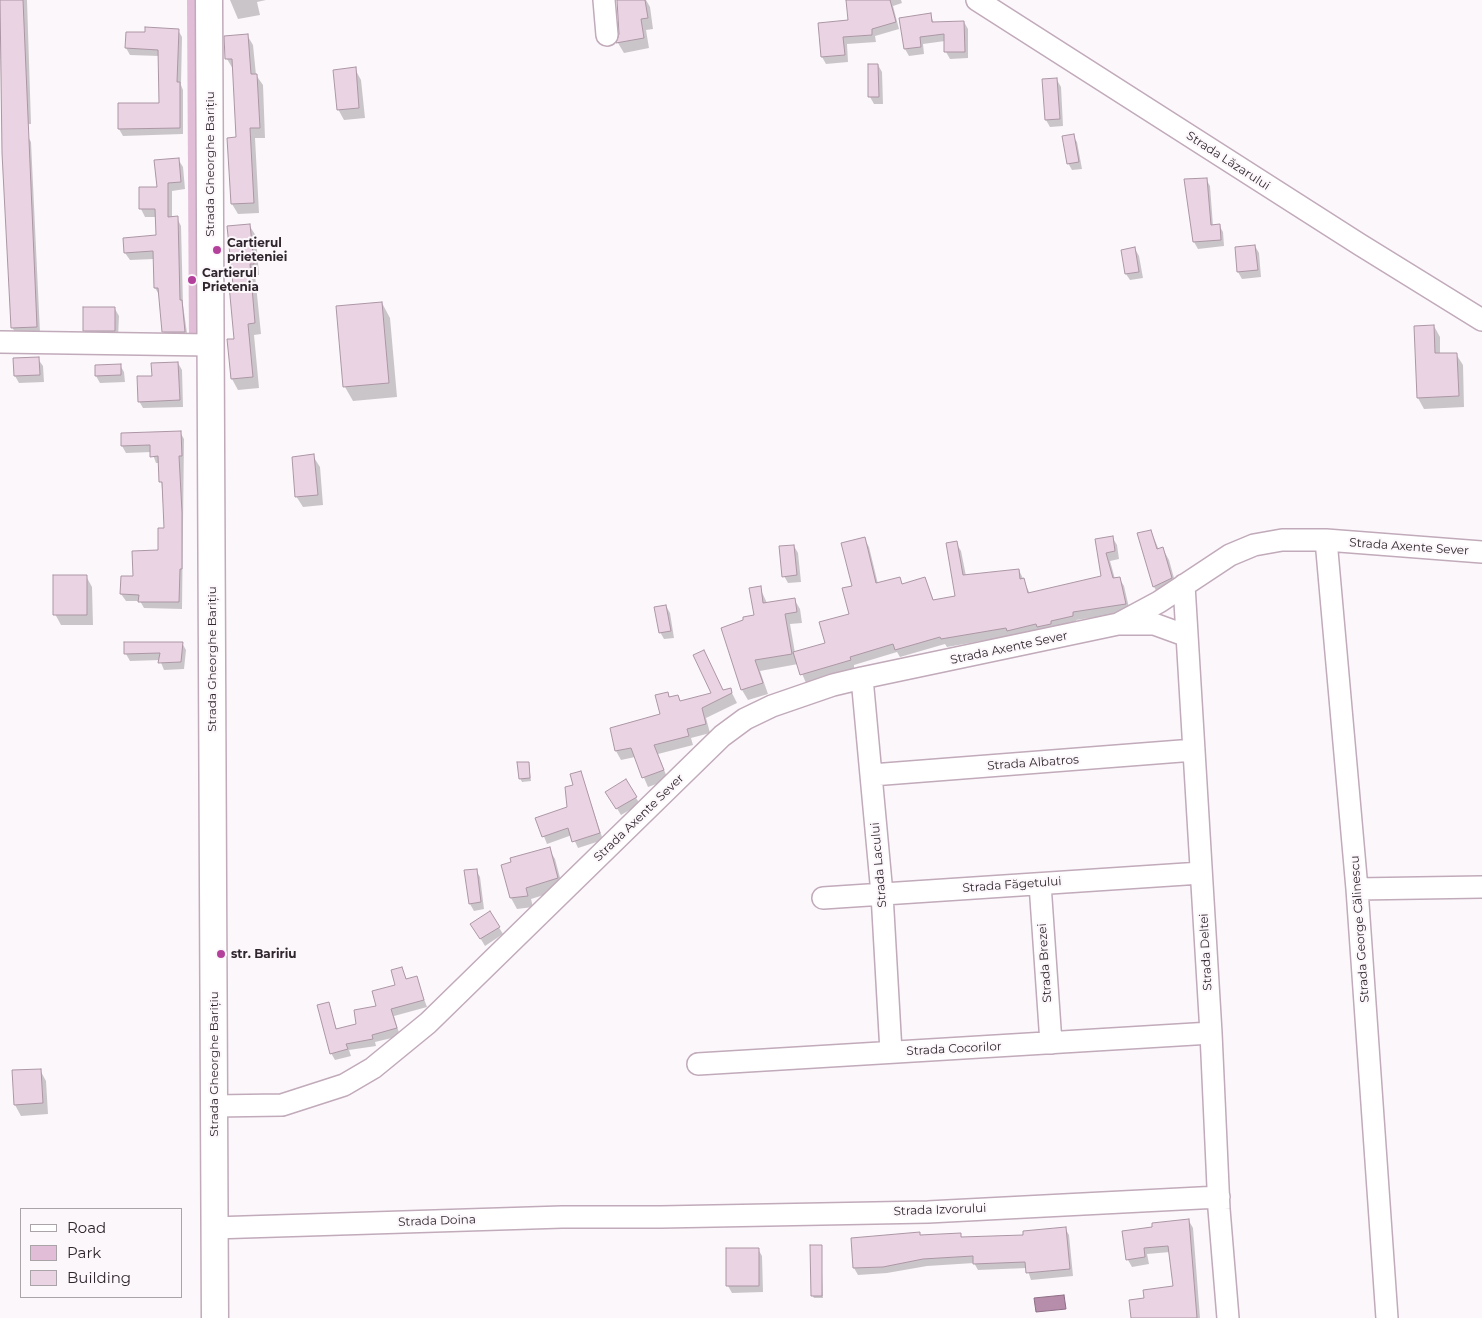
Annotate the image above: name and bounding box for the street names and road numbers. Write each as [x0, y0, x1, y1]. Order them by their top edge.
street label: Strada Gheorghe Barițiu [203, 91, 217, 237]
street label: Strada Lăzarului [1183, 129, 1273, 193]
street label: Strada Axente Sever [1349, 536, 1469, 558]
street label: Strada Gheorghe Barițiu [205, 586, 219, 732]
street label: Strada Axente Sever [949, 629, 1069, 667]
street label: Strada Albatros [987, 753, 1079, 773]
street label: Strada Axente Sever [591, 771, 687, 865]
street label: Strada Lacului [868, 822, 890, 908]
street label: Strada George Călinescu [1348, 855, 1372, 1003]
street label: Strada Făgetului [962, 874, 1062, 896]
street label: Strada Deltei [1197, 913, 1215, 991]
street label: Strada Brezei [1035, 923, 1055, 1003]
street label: Strada Gheorghe Barițiu [207, 991, 221, 1137]
street label: Strada Cocorilor [906, 1039, 1002, 1059]
street label: Strada Izvorului [893, 1201, 987, 1219]
street label: Strada Doina [398, 1212, 476, 1230]

